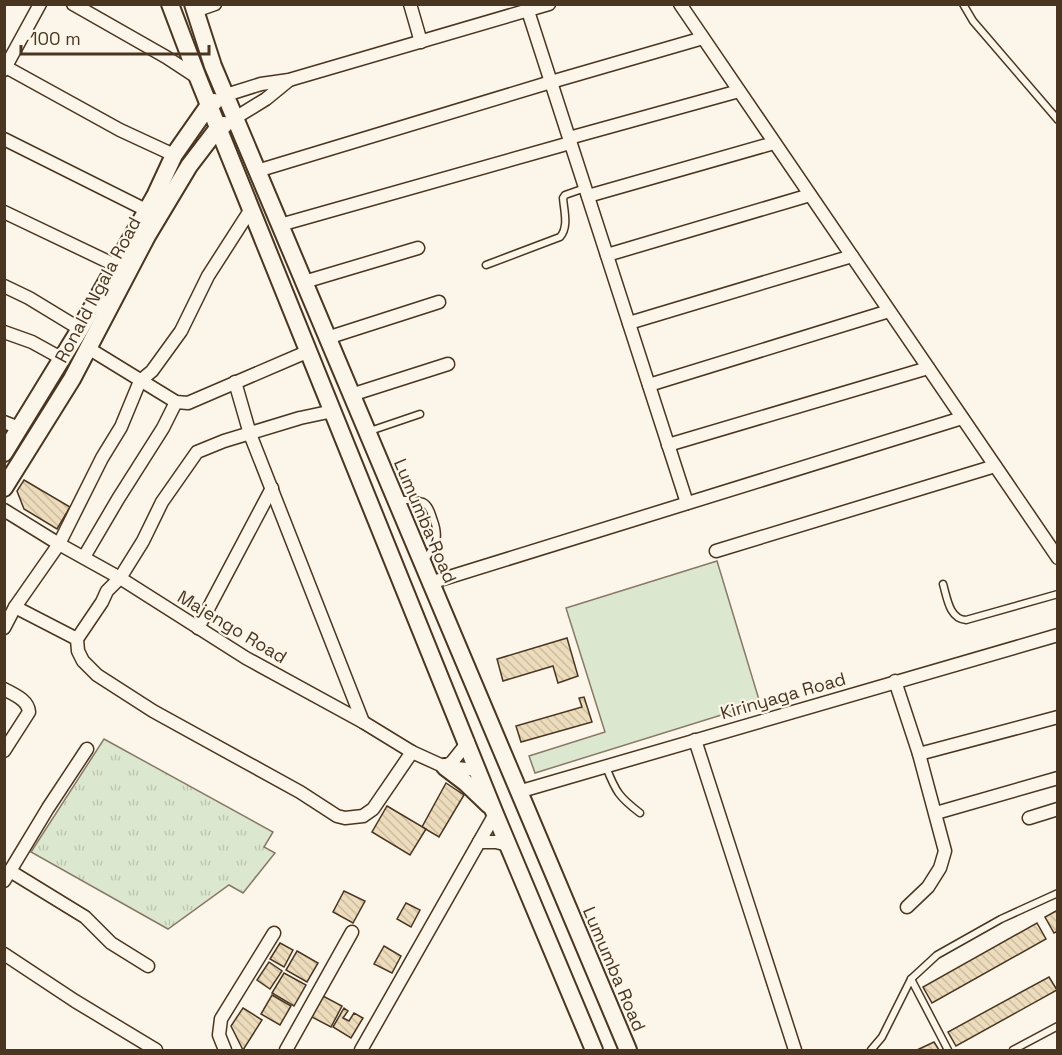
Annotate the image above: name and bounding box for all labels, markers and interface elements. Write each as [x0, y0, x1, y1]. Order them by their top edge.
scale bar [21, 18, 208, 56]
text: 100 m [30, 27, 81, 50]
street label: Ronald Ngala Road [49, 213, 146, 367]
street label: Lumumba Road [389, 455, 462, 587]
street label: Majengo Road [173, 585, 291, 668]
street label: Kirinyaga Road [718, 667, 848, 724]
street label: Lumumba Road [578, 903, 651, 1035]

